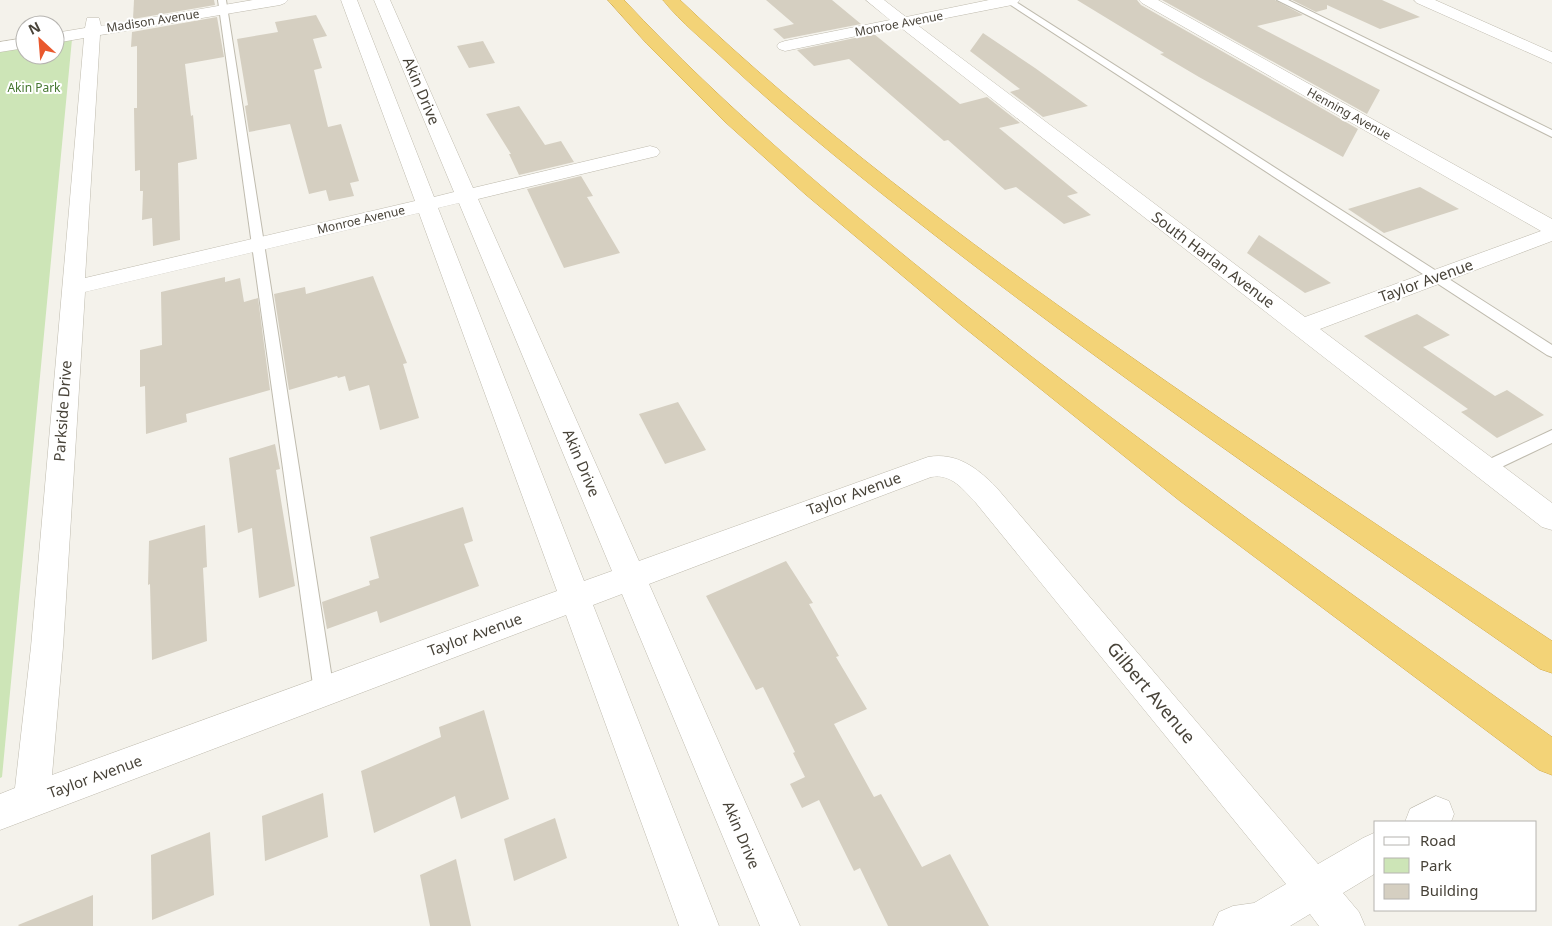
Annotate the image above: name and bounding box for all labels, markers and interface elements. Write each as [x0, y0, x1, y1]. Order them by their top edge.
street label: Madison Avenue [105, 5, 201, 36]
street label: Monroe Avenue [853, 7, 945, 40]
north arrow [15, 15, 65, 65]
text: N [25, 17, 43, 39]
street label: Akin Drive [399, 54, 445, 128]
park label: Akin Park [7, 79, 61, 96]
street label: Henning Avenue [1304, 83, 1395, 144]
street label: Monroe Avenue [315, 201, 407, 238]
street label: South Harlan Avenue [1148, 206, 1279, 312]
street label: Taylor Avenue [1376, 254, 1476, 306]
street label: Parkside Drive [48, 360, 76, 462]
street label: Akin Drive [559, 426, 605, 500]
street label: Taylor Avenue [804, 467, 904, 519]
street label: Taylor Avenue [425, 608, 525, 660]
street label: Gilbert Avenue [1102, 637, 1201, 748]
street label: Taylor Avenue [45, 750, 145, 802]
street label: Akin Drive [719, 798, 765, 872]
legend [1374, 821, 1537, 911]
text: Road [1420, 830, 1456, 850]
text: Park [1420, 855, 1452, 875]
text: Building [1420, 880, 1478, 900]

